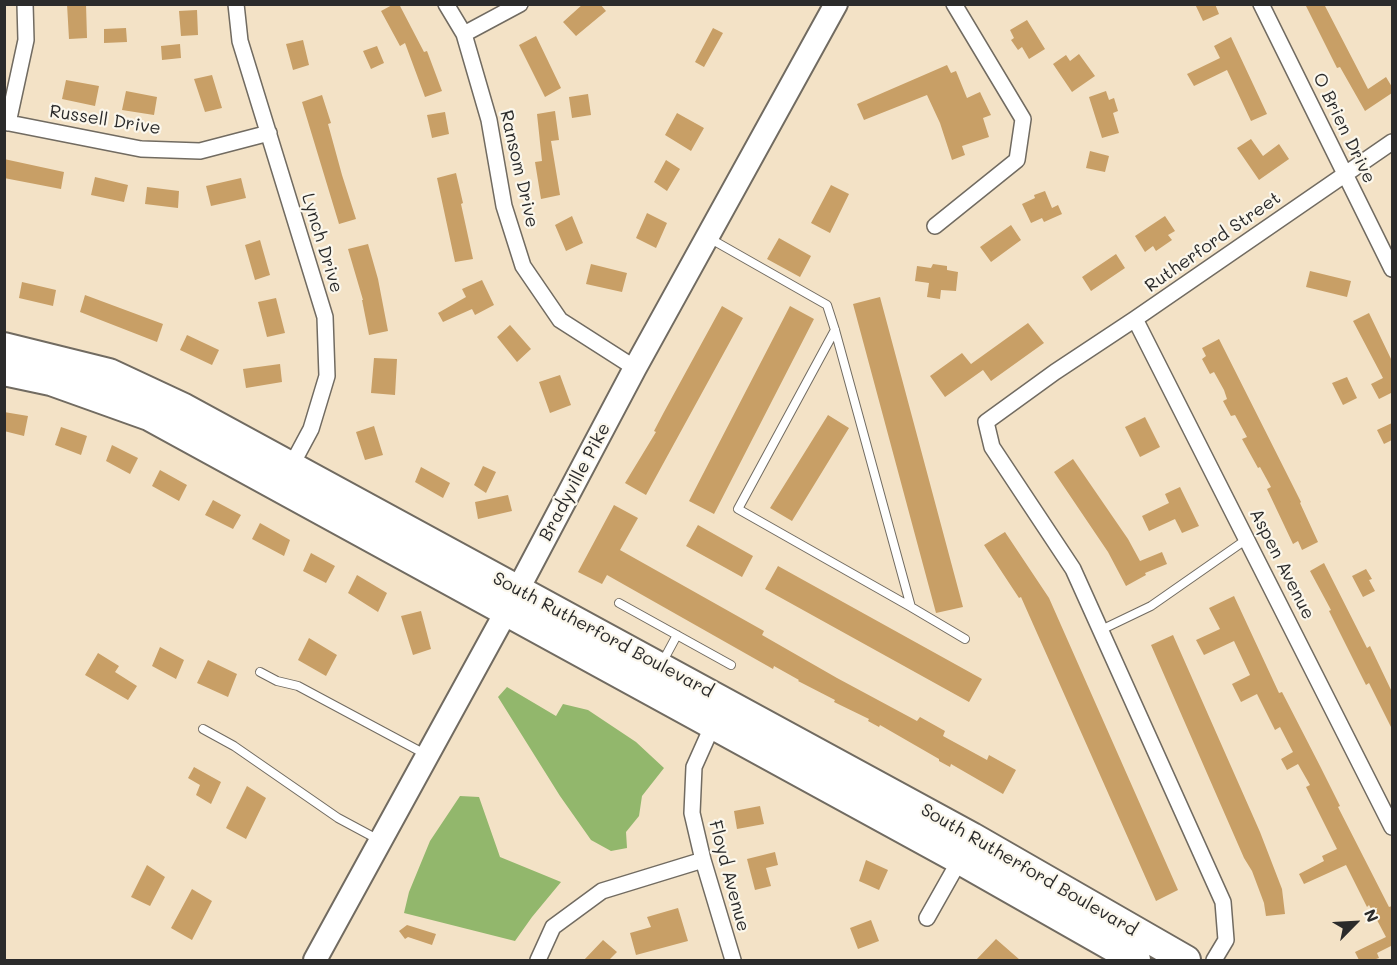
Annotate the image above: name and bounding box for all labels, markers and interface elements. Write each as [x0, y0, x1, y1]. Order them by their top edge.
street label: O Brien Drive [1308, 69, 1380, 187]
street label: Russell Drive [48, 101, 162, 139]
street label: Ransom Drive [495, 108, 543, 230]
street label: Rutherford Street [1141, 187, 1285, 297]
street label: Lynch Drive [297, 191, 347, 295]
street label: Bradyville Pike [535, 419, 615, 545]
street label: Aspen Avenue [1245, 505, 1319, 623]
street label: South Rutherford Boulevard [489, 568, 717, 702]
street label: South Rutherford Boulevard [917, 799, 1141, 941]
street label: Floyd Avenue [704, 818, 754, 934]
north arrow [1325, 893, 1385, 953]
text: N [1360, 906, 1384, 925]

